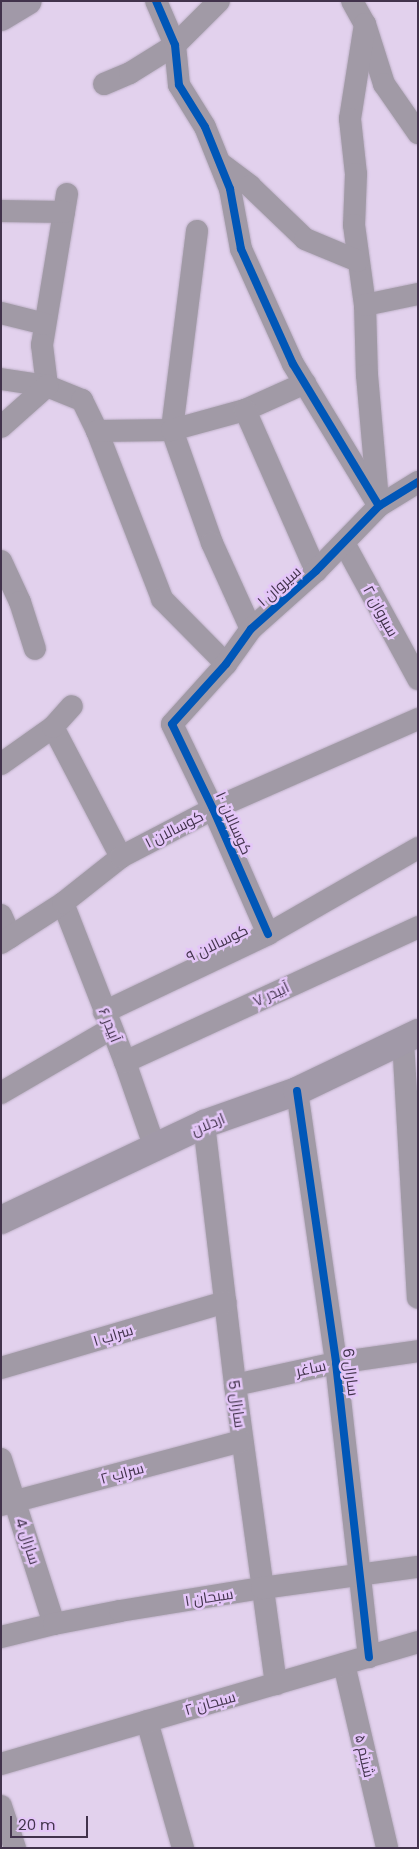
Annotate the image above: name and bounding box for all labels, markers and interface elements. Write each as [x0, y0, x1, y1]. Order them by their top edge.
street label: سیروان ۱ [253, 562, 305, 610]
street label: سیروان ۲ [360, 582, 402, 640]
street label: کوسالان ۱۰ [212, 789, 256, 857]
street label: کوسالان ۱ [142, 807, 206, 851]
street label: کوسالان ۹ [183, 920, 251, 966]
street label: آبیدر ۷ [250, 978, 292, 1010]
street label: آبیدر ۶ [95, 1005, 125, 1045]
street label: اردلان [188, 1109, 228, 1139]
street label: سراب ۱ [91, 1320, 135, 1350]
street label: سارال 6 [339, 1347, 363, 1397]
street label: ساغر [294, 1356, 328, 1380]
street label: سارال 5 [225, 1379, 249, 1429]
street label: سراب ۲ [98, 1459, 146, 1487]
street label: سارال 4 [12, 1515, 44, 1567]
street label: سبحان ۱ [183, 1584, 235, 1610]
street label: سبحان ۲ [182, 1687, 238, 1719]
street label: شبنم ۵ [351, 1733, 379, 1779]
scale bar [12, 1806, 90, 1838]
text: 20 m [18, 1814, 56, 1835]

